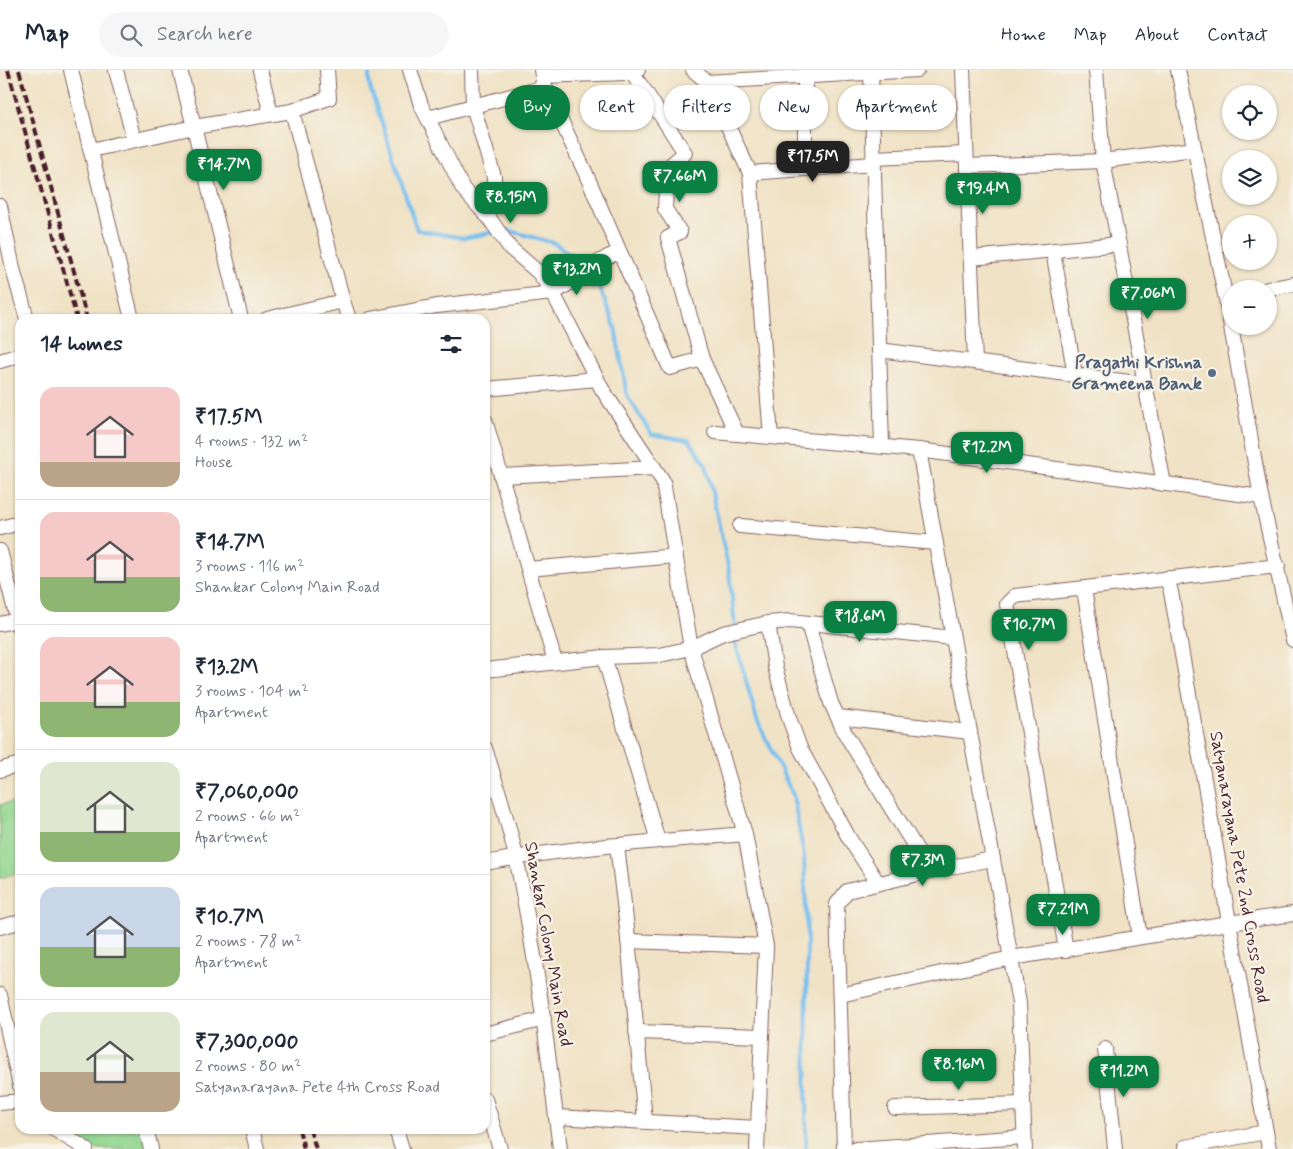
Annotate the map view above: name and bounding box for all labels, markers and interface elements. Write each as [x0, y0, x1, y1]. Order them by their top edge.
search box [99, 12, 449, 57]
text: Map [25, 19, 69, 50]
icon: search [117, 21, 145, 49]
text: Search here [157, 22, 253, 47]
text: Home [1001, 23, 1046, 47]
text: Map [1074, 23, 1107, 47]
text: About [1135, 23, 1179, 47]
text: Contact [1207, 23, 1268, 47]
chip: Buy [505, 85, 570, 130]
chip: Rent [580, 85, 654, 130]
chip: Filters [664, 85, 750, 130]
chip: New [760, 85, 828, 130]
chip: Apartment [838, 85, 956, 130]
map controls [1222, 85, 1277, 335]
button: locate [1222, 85, 1277, 140]
pin: ₹17.5M [772, 140, 854, 183]
text: ₹17.5M [787, 146, 839, 167]
pin: ₹14.7M [183, 148, 265, 191]
button: layers [1222, 150, 1277, 205]
text: ₹14.7M [197, 154, 251, 175]
pin: ₹7.66M [639, 160, 721, 203]
text: ₹7.66M [653, 166, 707, 187]
pin: ₹19.4M [942, 172, 1024, 215]
text: ₹19.4M [957, 178, 1009, 199]
pin: ₹8.15M [470, 182, 552, 224]
text: ₹8.15M [485, 187, 537, 208]
button: + [1222, 215, 1277, 270]
pin: ₹13.2M [536, 254, 618, 296]
text: ₹13.2M [553, 259, 601, 280]
pin: ₹7.06M [1107, 278, 1189, 320]
button: − [1222, 280, 1277, 335]
text: ₹7.06M [1121, 283, 1175, 304]
text: 14 homes [40, 330, 123, 358]
icon: filters [437, 330, 465, 358]
place label: Pragathi Krishna Grameena Bank [1071, 351, 1202, 396]
marker: Pragathi Krishna Grameena Bank [1206, 367, 1218, 379]
text: ₹17.5M [195, 403, 262, 431]
icon: home [80, 407, 140, 467]
text: 4 rooms · 132 m² [195, 431, 308, 452]
pin: ₹12.2M [946, 432, 1028, 474]
text: ₹12.2M [962, 437, 1012, 458]
text: House [195, 452, 233, 473]
text: ₹14.7M [195, 528, 265, 556]
icon: home [80, 532, 140, 592]
text: 3 rooms · 116 m² [195, 556, 304, 577]
text: Shankar Colony Main Road [195, 577, 380, 598]
pin: ₹18.6M [819, 600, 901, 643]
text: ₹18.6M [835, 606, 885, 627]
pin: ₹10.7M [988, 608, 1070, 651]
text: ₹10.7M [1003, 614, 1055, 635]
text: ₹13.2M [195, 653, 258, 681]
icon: home [80, 657, 140, 717]
text: 3 rooms · 104 m² [195, 681, 308, 702]
text: Apartment [195, 702, 268, 723]
street label: Satyanarayana Pete 2nd Cross Road [1203, 729, 1275, 1005]
text: ₹7,060,000 [195, 778, 299, 806]
icon: home [80, 782, 140, 842]
text: 2 rooms · 66 m² [195, 806, 300, 827]
text: Apartment [195, 827, 268, 848]
street label: Shankar Colony Main Road [518, 840, 578, 1048]
pin: ₹7.3M [888, 844, 958, 887]
text: ₹7.3M [901, 850, 945, 871]
pin: ₹7.21M [1022, 894, 1104, 936]
text: ₹7.21M [1038, 899, 1088, 920]
text: ₹10.7M [195, 903, 264, 931]
icon: home [80, 907, 140, 967]
text: 2 rooms · 78 m² [195, 931, 302, 952]
text: Apartment [195, 952, 268, 973]
text: ₹7,300,000 [195, 1028, 298, 1056]
icon: home [80, 1032, 140, 1092]
pin: ₹8.16M [918, 1048, 1000, 1091]
text: ₹8.16M [933, 1054, 985, 1075]
text: 2 rooms · 80 m² [195, 1056, 301, 1077]
pin: ₹11.2M [1083, 1056, 1165, 1098]
text: ₹11.2M [1100, 1061, 1148, 1082]
text: Satyanarayana Pete 4th Cross Road [195, 1077, 440, 1098]

